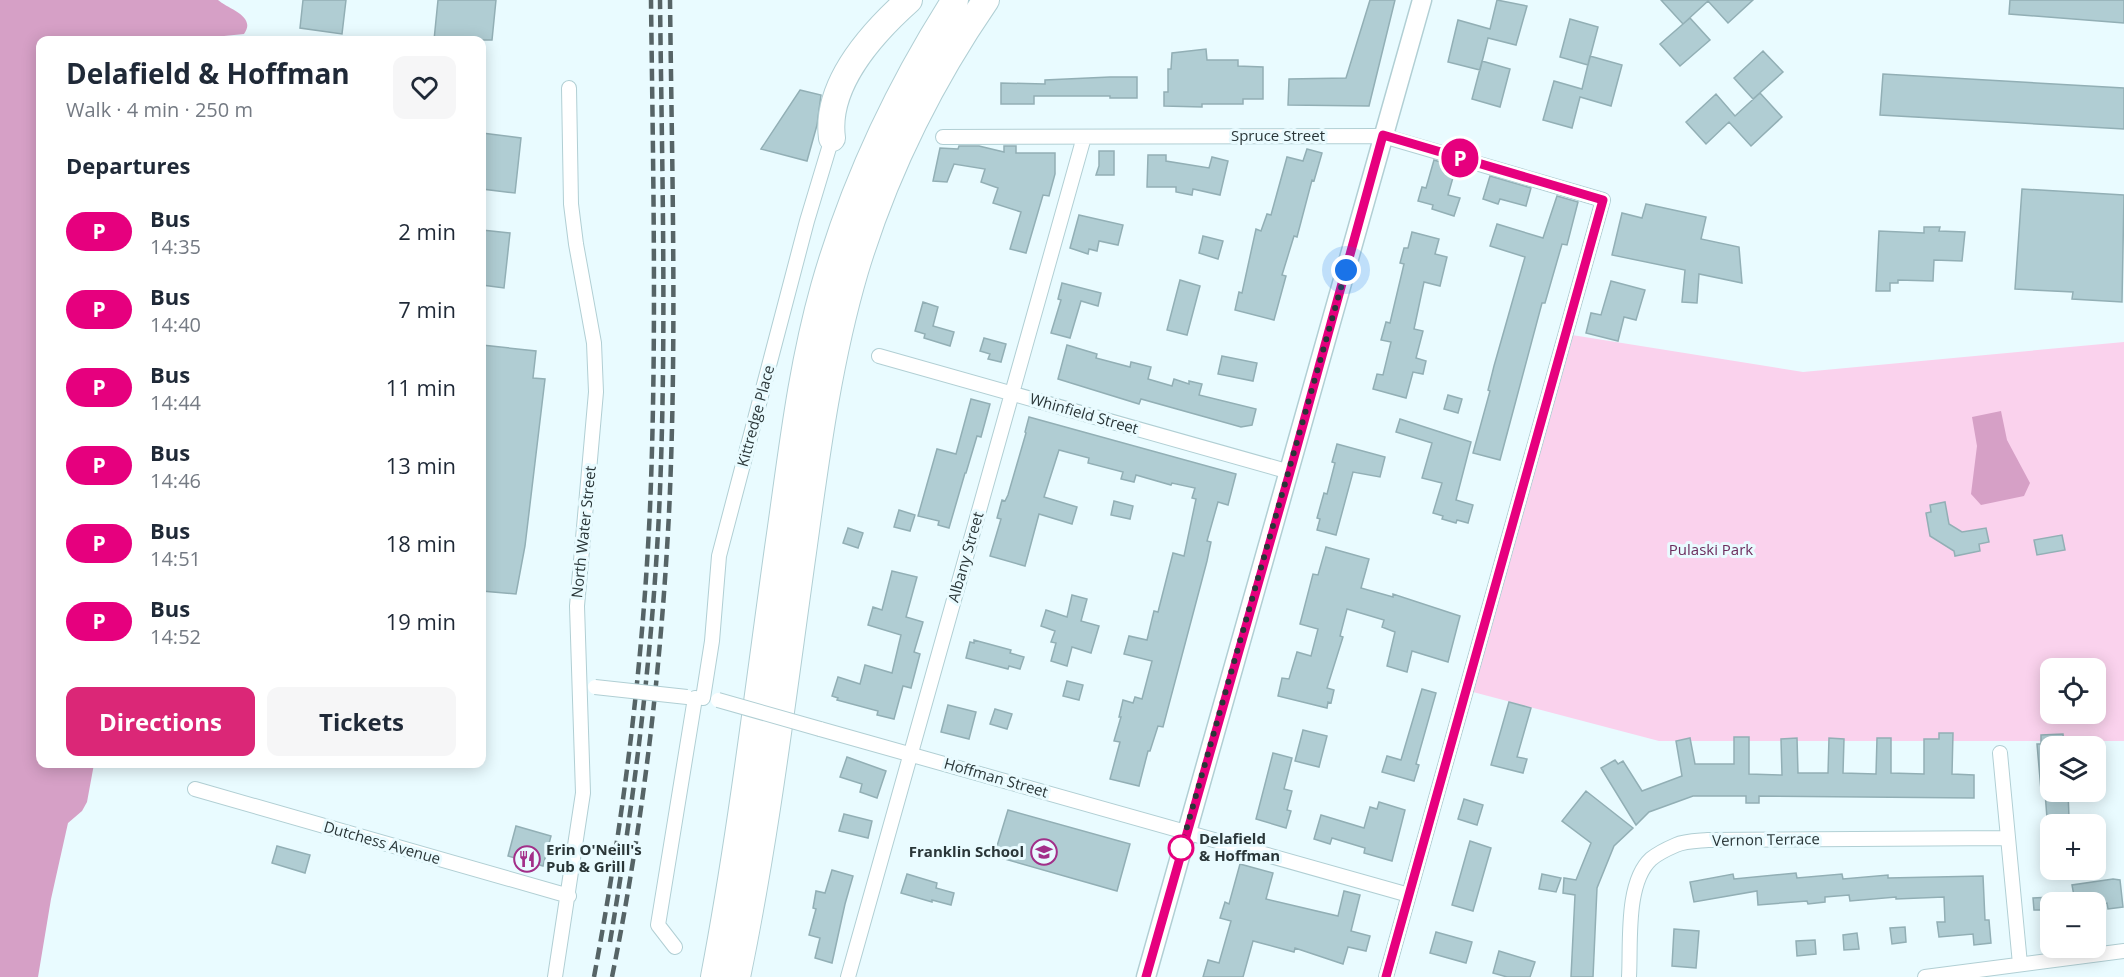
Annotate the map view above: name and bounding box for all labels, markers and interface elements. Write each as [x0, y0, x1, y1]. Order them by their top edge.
text: Delafield & Hoffman [66, 54, 350, 92]
button: heart [393, 56, 456, 119]
text: Walk · 4 min · 250 m [66, 96, 253, 123]
street label: Spruce Street [1231, 125, 1325, 145]
line badge: P [1440, 138, 1480, 178]
text: P [1453, 144, 1467, 172]
text: Departures [66, 150, 190, 180]
text: Bus [150, 203, 190, 233]
text: 2 min [398, 216, 456, 246]
text: P [92, 217, 106, 245]
text: 14:35 [150, 233, 201, 260]
your location [1331, 255, 1361, 285]
text: Bus [150, 281, 190, 311]
text: 7 min [398, 294, 456, 324]
text: P [92, 295, 106, 323]
text: 14:40 [150, 311, 201, 338]
text: Bus [150, 359, 190, 389]
street label: Kittredge Place [732, 363, 778, 469]
text: 11 min [386, 372, 456, 402]
text: P [92, 373, 106, 401]
street label: Whinfield Street [1028, 388, 1141, 438]
text: 14:44 [150, 389, 201, 416]
text: Bus [150, 437, 190, 467]
text: 13 min [386, 450, 456, 480]
text: P [92, 451, 106, 479]
street label: North Water Street [566, 465, 600, 599]
text: 14:46 [150, 467, 201, 494]
street label: Albany Street [943, 509, 988, 604]
text: Bus [150, 515, 190, 545]
text: 18 min [386, 528, 456, 558]
text: P [92, 529, 106, 557]
park label: Pulaski Park [1669, 539, 1753, 559]
text: 14:51 [150, 545, 201, 572]
text: Bus [150, 593, 190, 623]
text: 19 min [386, 606, 456, 636]
text: P [92, 607, 106, 635]
text: 14:52 [150, 623, 201, 650]
map controls [2040, 658, 2106, 958]
button: locate [2040, 658, 2106, 724]
button: Directions [66, 687, 255, 756]
button: Tickets [267, 687, 456, 756]
button: layers [2040, 736, 2106, 802]
street label: Hoffman Street [942, 753, 1051, 801]
button: + [2040, 814, 2106, 880]
street label: Dutchess Avenue [322, 816, 443, 868]
place label: Delafield & Hoffman [1199, 828, 1280, 865]
street label: Vernon Terrace [1712, 828, 1820, 850]
marker: Delafield & Hoffman [1168, 835, 1194, 861]
school or university icon: Franklin School [1029, 837, 1059, 867]
place label: Erin O'Neill's Pub & Grill [546, 839, 642, 876]
place label: Franklin School [909, 841, 1024, 861]
restaurant icon: Erin O'Neill's Pub & Grill [512, 844, 542, 874]
button: − [2040, 892, 2106, 958]

